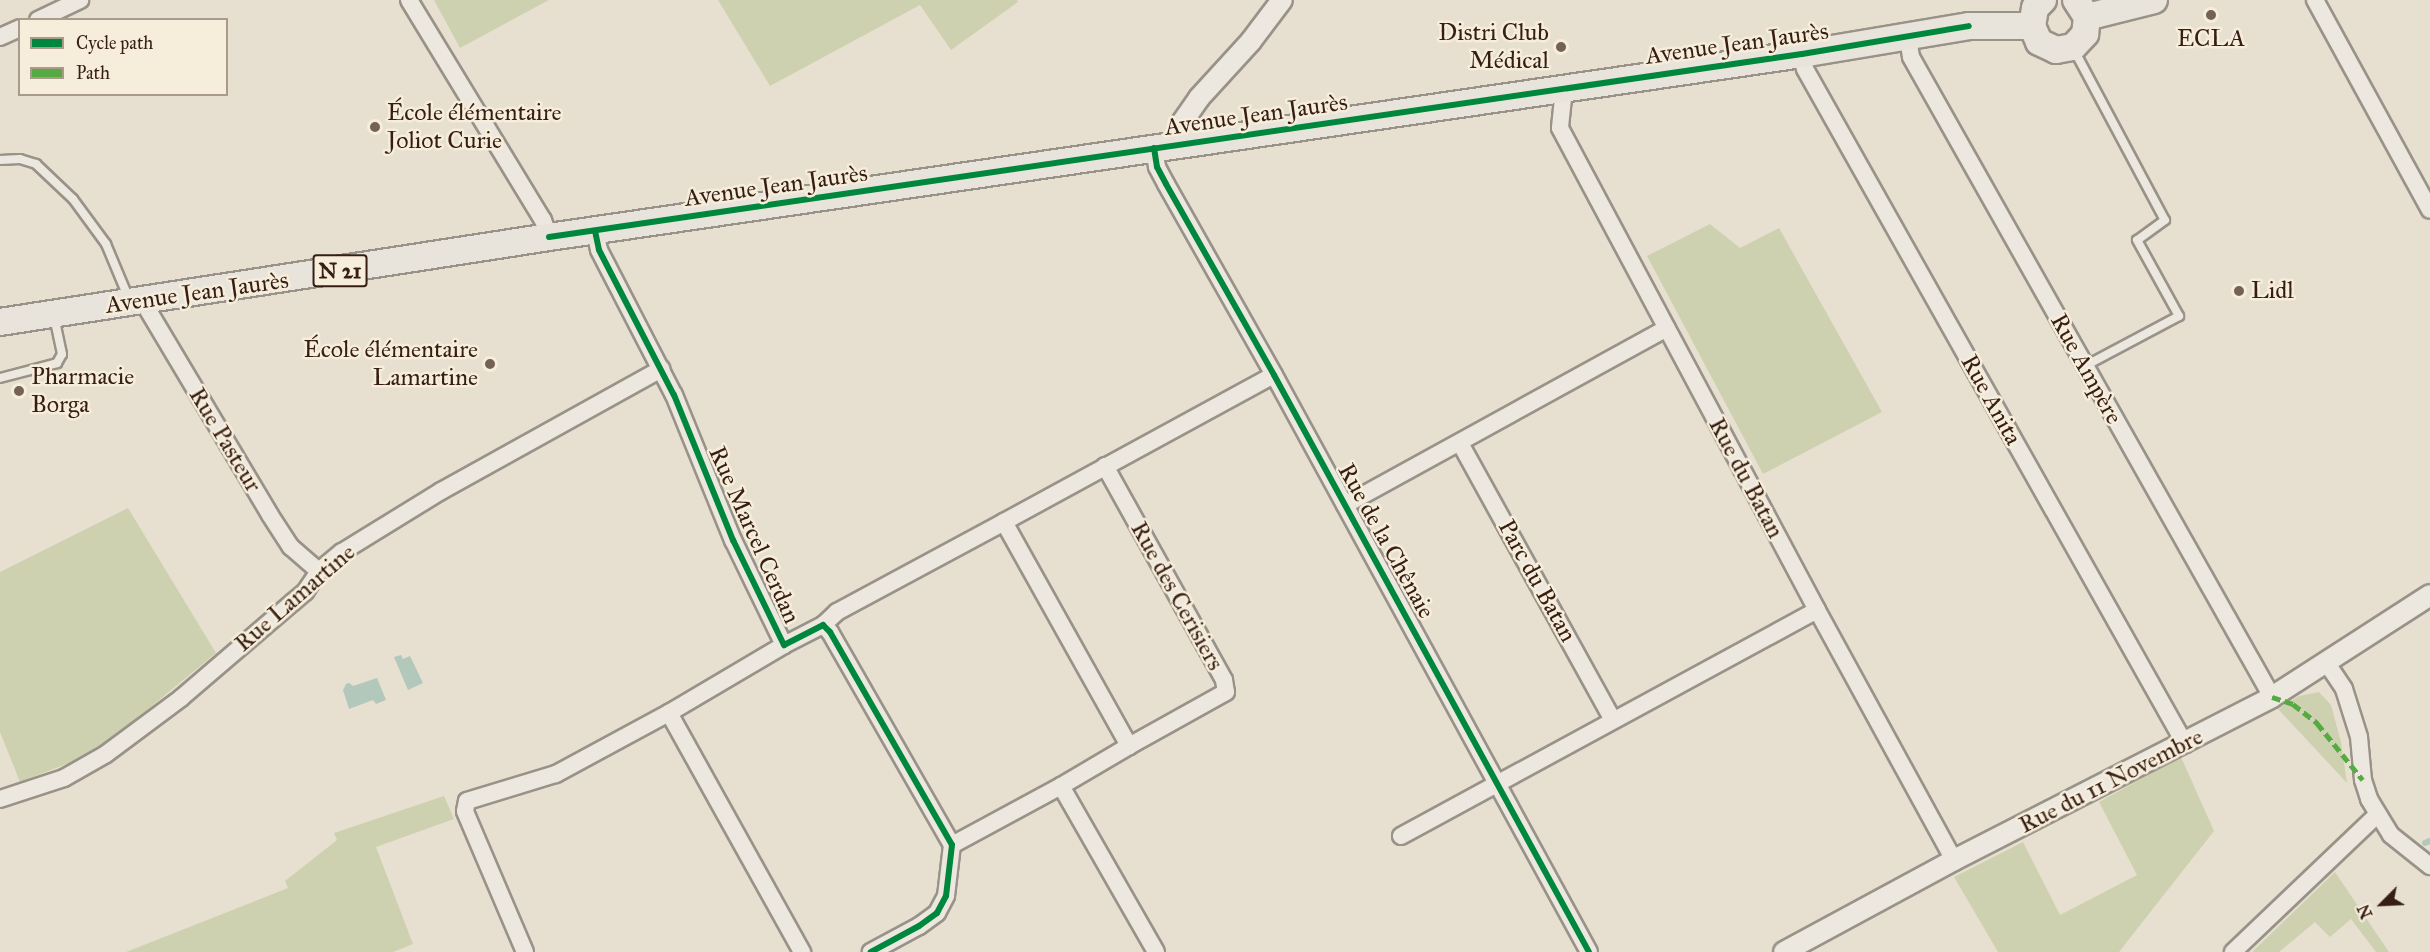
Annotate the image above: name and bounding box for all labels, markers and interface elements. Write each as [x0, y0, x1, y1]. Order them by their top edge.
marker: ECLA [2204, 8, 2218, 22]
street label: Avenue Jean Jaurès [1644, 17, 1830, 71]
legend [18, 18, 228, 96]
place label: Distri Club Médical [1438, 19, 1549, 75]
place label: ECLA [2177, 25, 2245, 53]
text: Cycle path [76, 32, 153, 54]
marker: Distri Club Médical [1554, 40, 1568, 54]
text: Path [76, 62, 110, 84]
street label: Avenue Jean Jaurès [1163, 88, 1349, 142]
place label: École élémentaire Joliot Curie [387, 99, 561, 155]
marker: École élémentaire Joliot Curie [368, 120, 382, 134]
street label: Avenue Jean Jaurès [683, 159, 869, 213]
road number: N 21 [312, 252, 368, 290]
street label: Avenue Jean Jaurès [104, 266, 290, 320]
place label: Lidl [2251, 277, 2294, 305]
marker: Lidl [2232, 284, 2246, 298]
street label: Rue Ampère [2044, 309, 2128, 429]
place label: École élémentaire Lamartine [304, 336, 478, 392]
street label: Rue Anita [1954, 350, 2028, 450]
marker: École élémentaire Lamartine [483, 357, 497, 371]
place label: Pharmacie Borga [31, 363, 134, 419]
street label: Rue Pasteur [183, 382, 267, 498]
marker: Pharmacie Borga [12, 384, 26, 398]
street label: Rue du Batan [1702, 413, 1790, 543]
street label: Rue Marcel Cerdan [702, 442, 806, 628]
street label: Rue de la Chênaie [1332, 458, 1440, 624]
street label: Parc du Batan [1492, 515, 1582, 647]
street label: Rue des Cerisiers [1124, 517, 1230, 675]
street label: Rue Lamartine [229, 538, 361, 658]
street label: Rue du 11 Novembre [2014, 722, 2208, 840]
north arrow [2352, 874, 2412, 934]
text: N [2354, 901, 2377, 922]

